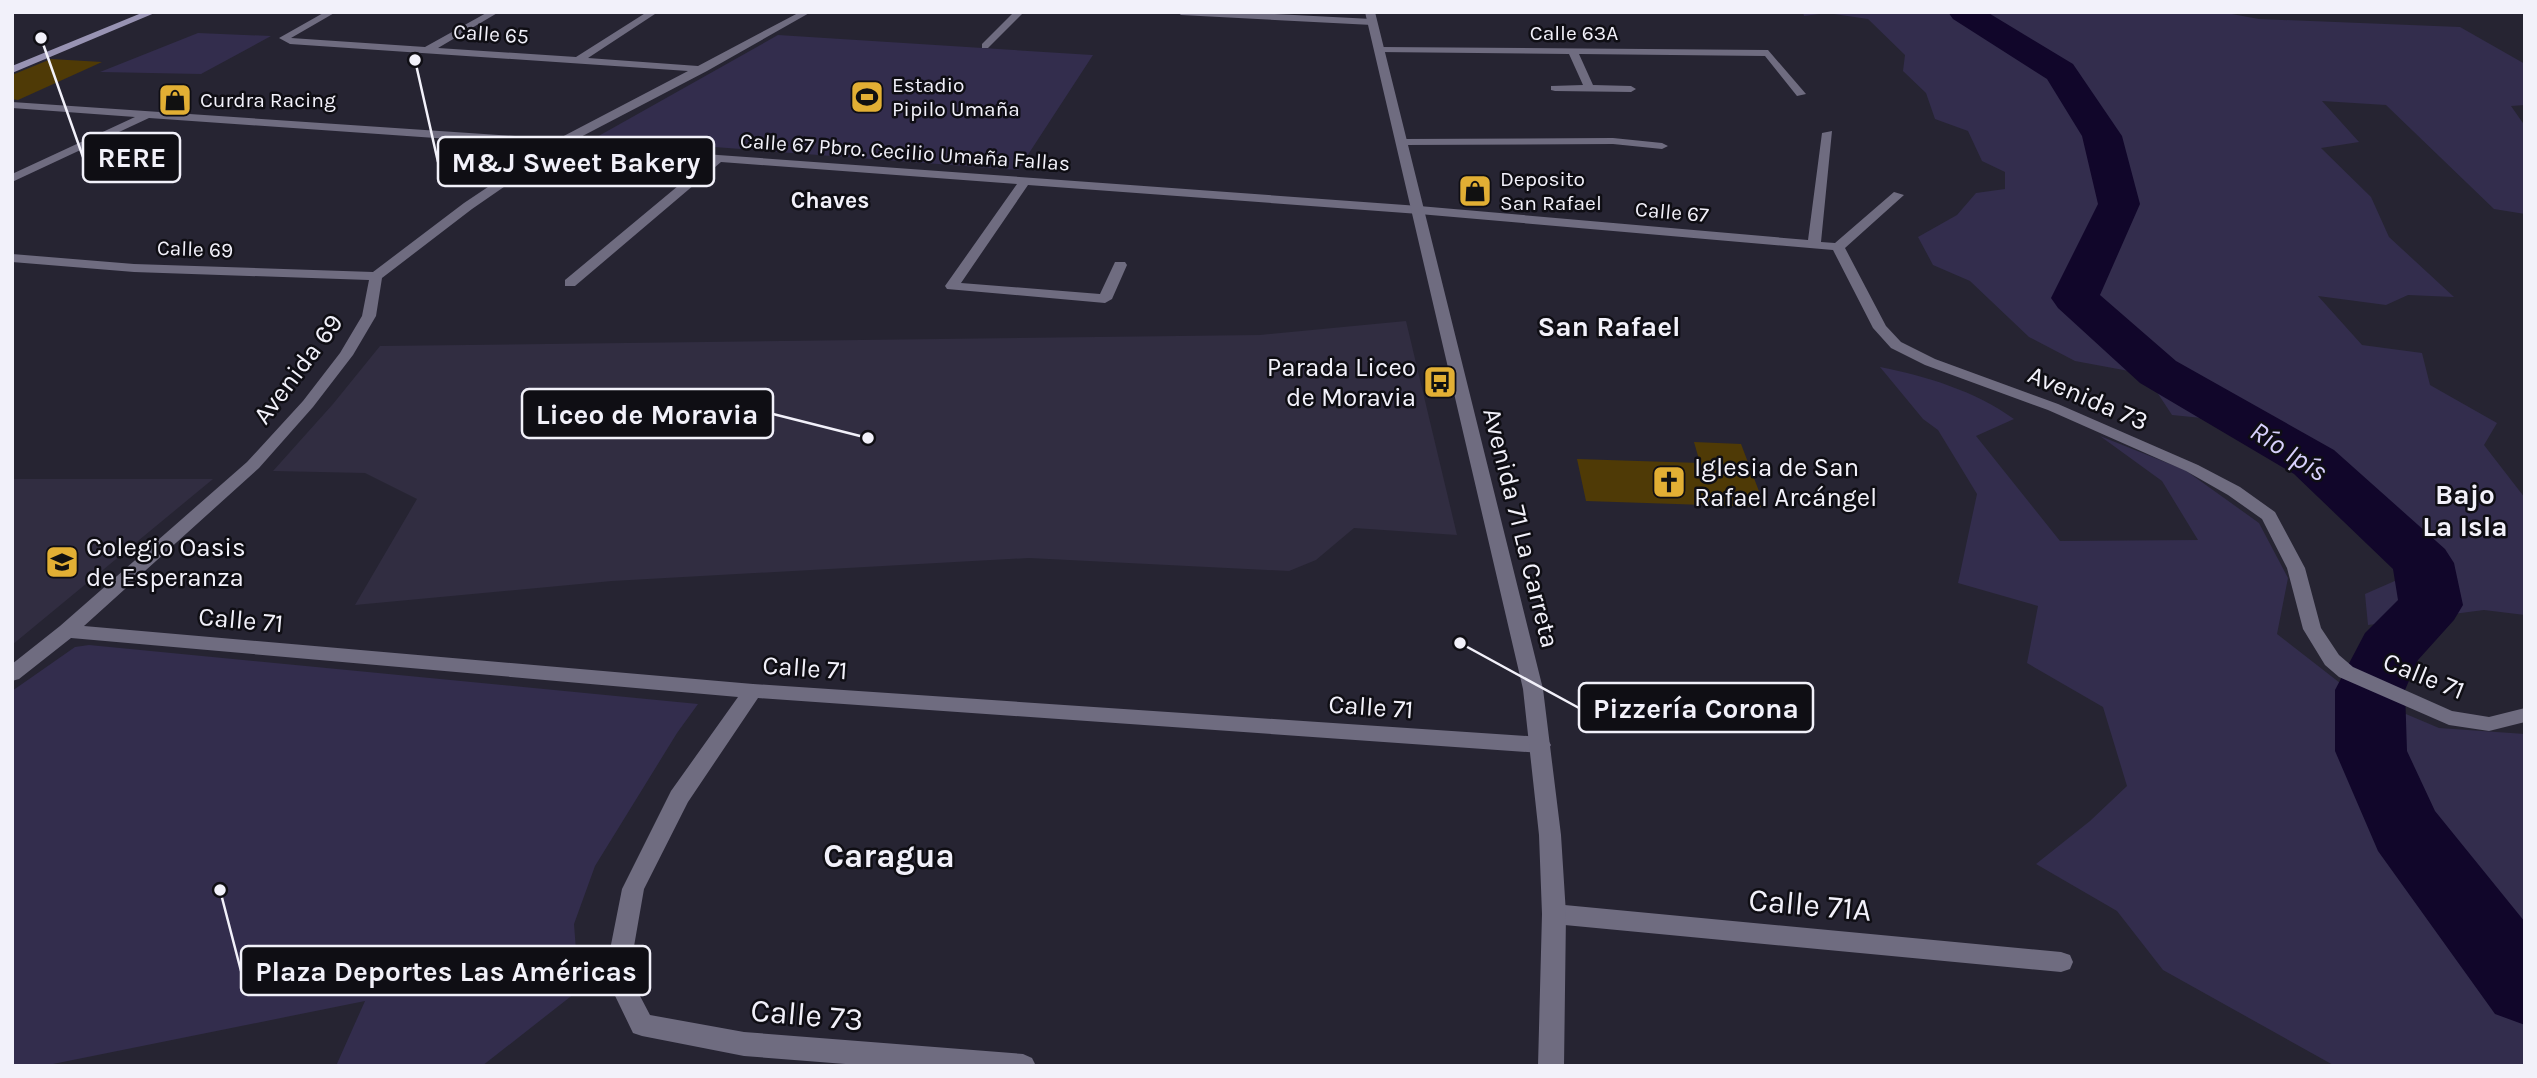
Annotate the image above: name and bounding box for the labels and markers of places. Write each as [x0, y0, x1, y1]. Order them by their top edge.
place label: Estadio Pipilo Umaña [892, 73, 1020, 121]
sports icon: Estadio Pipilo Umaña [848, 78, 886, 116]
shop icon: Curdra Racing [156, 81, 194, 119]
place label: Curdra Racing [200, 88, 336, 112]
callout: RERE [83, 133, 180, 182]
callout: M&J Sweet Bakery [438, 137, 714, 186]
place label: Deposito San Rafael [1500, 167, 1602, 215]
shop icon: Deposito San Rafael [1456, 172, 1494, 210]
place label: Parada Liceo de Moravia [1267, 352, 1416, 413]
bus stop icon: Parada Liceo de Moravia [1421, 363, 1459, 401]
callout: Liceo de Moravia [522, 389, 773, 438]
place label: Iglesia de San Rafael Arcángel [1694, 452, 1877, 513]
church icon: Iglesia de San Rafael Arcángel [1650, 463, 1688, 501]
place label: Colegio Oasis de Esperanza [86, 532, 246, 593]
school or university icon: Colegio Oasis de Esperanza [43, 543, 81, 581]
callout: Pizzería Corona [1579, 683, 1813, 732]
callout: Plaza Deportes Las Américas [241, 946, 650, 995]

